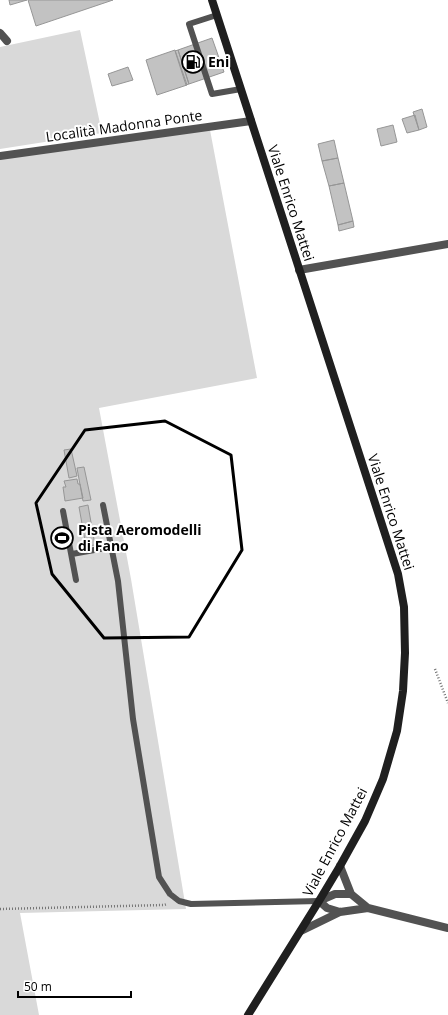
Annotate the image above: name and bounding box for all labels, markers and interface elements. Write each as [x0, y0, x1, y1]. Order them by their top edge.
fuel station icon: Eni [180, 49, 206, 75]
place label: Eni [208, 52, 229, 71]
street label: Località Madonna Ponte [44, 105, 204, 146]
street label: Viale Enrico Mattei [264, 142, 319, 263]
street label: Viale Enrico Mattei [364, 451, 419, 572]
place label: Pista Aeromodelli di Fano [78, 520, 202, 555]
sports icon: Pista Aeromodelli di Fano [49, 525, 75, 551]
street label: Viale Enrico Mattei [298, 784, 371, 900]
scale bar [18, 973, 131, 999]
text: 50 m [24, 978, 52, 995]

